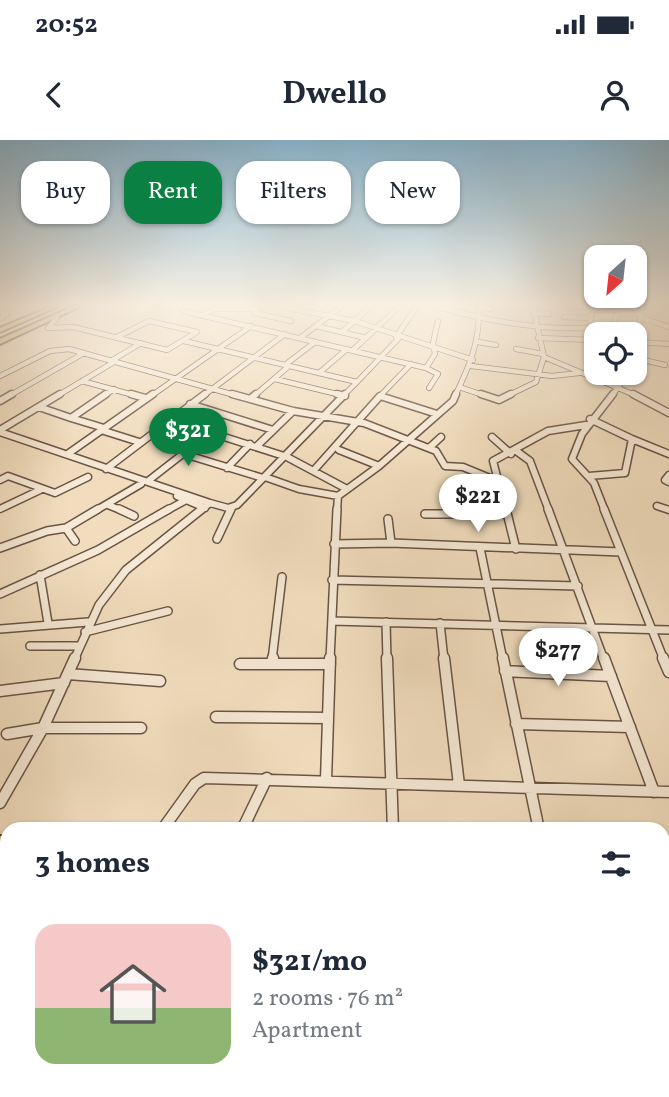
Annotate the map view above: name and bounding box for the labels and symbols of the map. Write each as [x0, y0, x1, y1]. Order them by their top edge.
north arrow [584, 245, 648, 308]
pin: $321 [147, 408, 229, 468]
pin: $221 [437, 474, 519, 534]
pin: $277 [517, 629, 599, 688]

